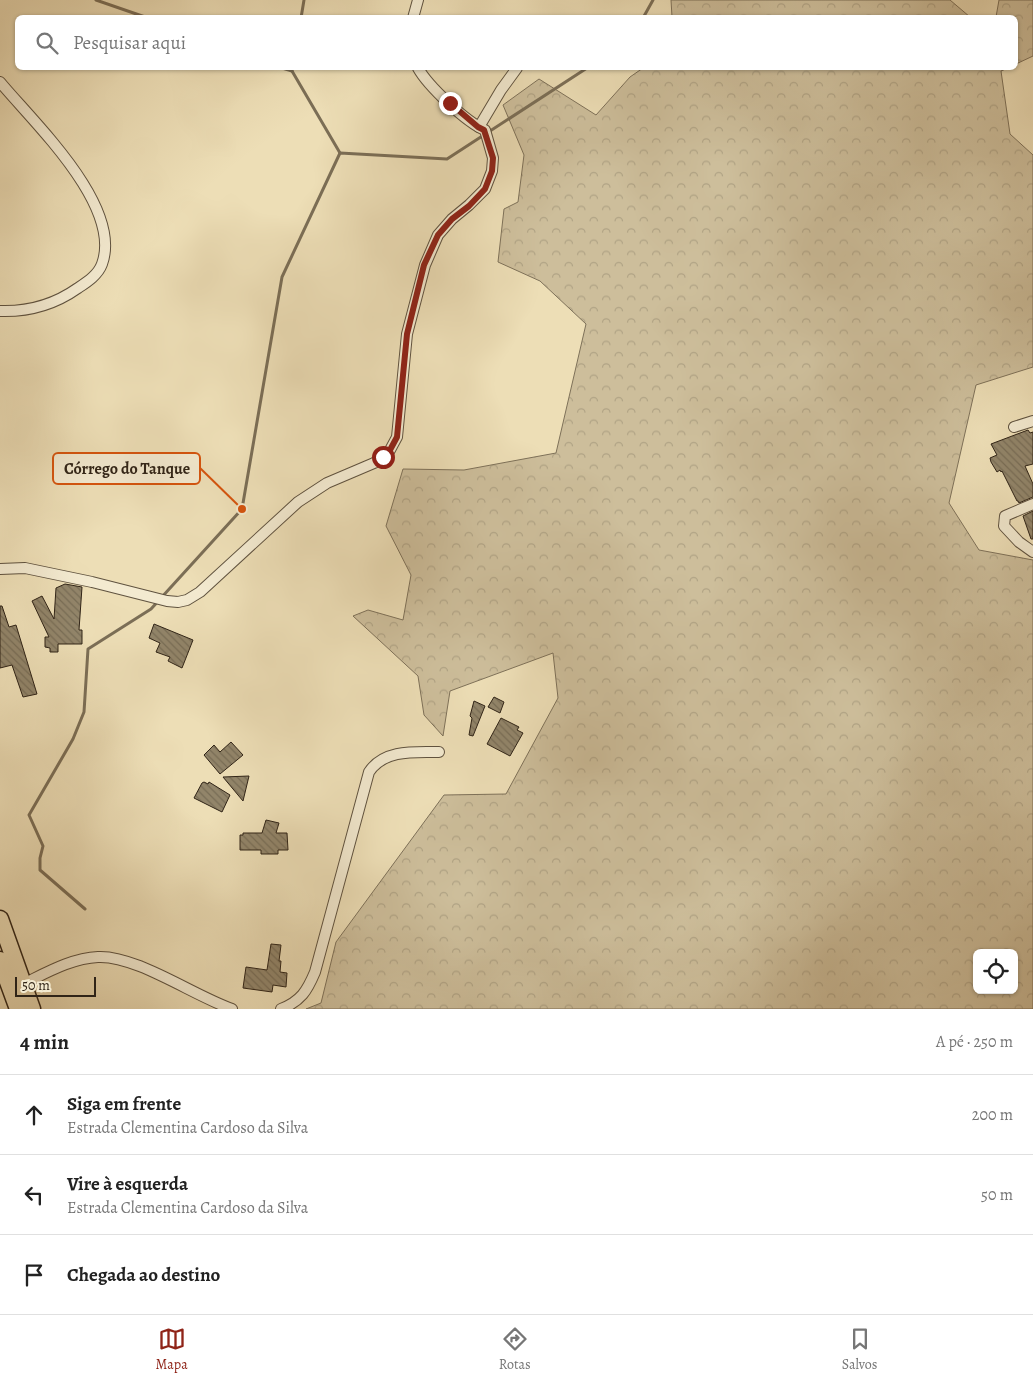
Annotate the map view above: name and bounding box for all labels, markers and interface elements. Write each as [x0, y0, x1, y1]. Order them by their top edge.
search box [15, 15, 1018, 70]
icon: search [33, 29, 61, 57]
text: Pesquisar aqui [73, 30, 186, 56]
route end [439, 92, 462, 115]
route start [372, 446, 395, 469]
callout: Córrego do Tanque [53, 453, 200, 484]
text: Córrego do Tanque [64, 458, 190, 480]
map controls [973, 949, 1018, 994]
button: locate [973, 949, 1018, 994]
scale bar [15, 974, 96, 997]
text: 50 m [22, 976, 50, 995]
text: 4 min [20, 1028, 69, 1056]
text: A pé · 250 m [936, 1031, 1013, 1053]
text: Siga em frente [67, 1091, 181, 1117]
icon: ahead [20, 1101, 48, 1129]
text: 200 m [972, 1104, 1013, 1126]
text: Estrada Clementina Cardoso da Silva [67, 1117, 308, 1139]
text: Vire à esquerda [67, 1171, 188, 1197]
icon: left [20, 1181, 48, 1209]
text: 50 m [981, 1184, 1013, 1206]
text: Estrada Clementina Cardoso da Silva [67, 1197, 308, 1219]
icon: arrive [20, 1261, 48, 1289]
text: Chegada ao destino [67, 1262, 220, 1288]
tab: Mapa [156, 1325, 188, 1374]
tab: Rotas [499, 1325, 531, 1374]
tab: Salvos [842, 1325, 877, 1374]

